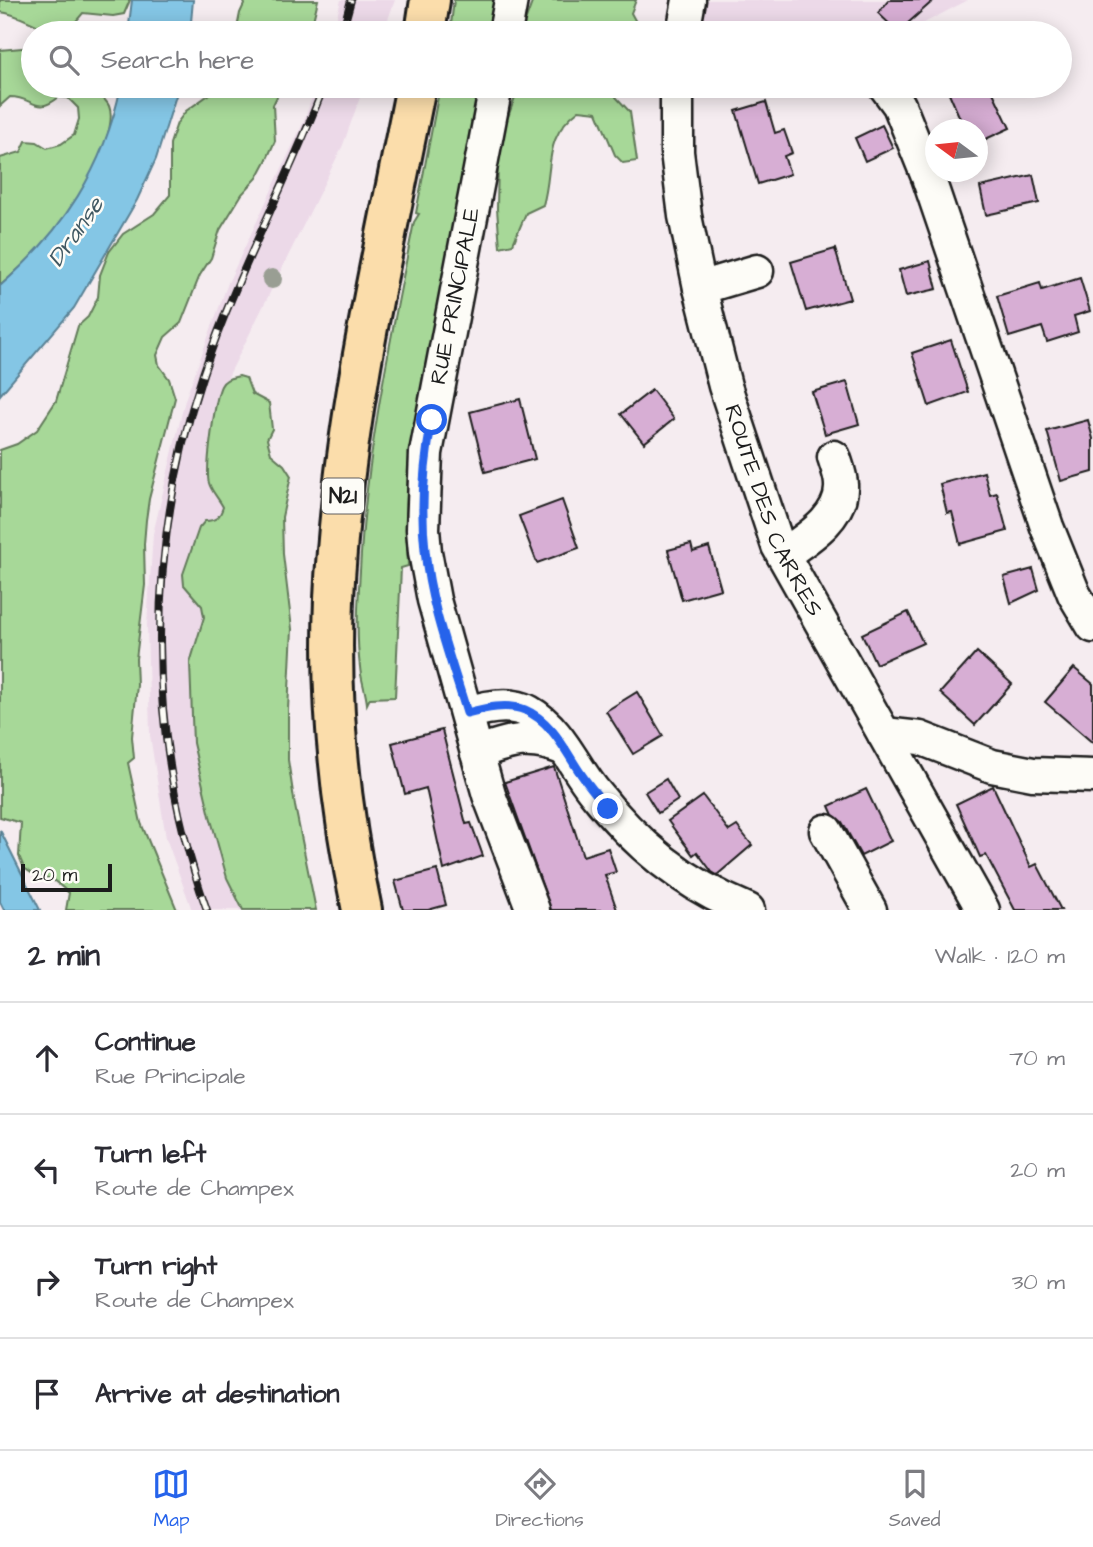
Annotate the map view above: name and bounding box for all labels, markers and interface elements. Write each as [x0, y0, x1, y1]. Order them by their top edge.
search box [21, 21, 1072, 98]
icon: search [45, 41, 83, 79]
text: Search here [101, 42, 254, 78]
north arrow [925, 119, 988, 182]
water label: Dranse [40, 189, 113, 274]
street label: RUE PRINCIPALE [422, 204, 488, 387]
street label: ROUTE DES CARRES [716, 400, 831, 623]
route start [416, 404, 447, 435]
road number: N21 [322, 478, 364, 514]
route end [592, 793, 623, 824]
scale bar [21, 861, 112, 893]
text: 20 m [32, 862, 77, 889]
text: 2 min [28, 935, 100, 977]
text: Walk · 120 m [935, 940, 1065, 972]
text: Continue [95, 1024, 196, 1060]
icon: ahead [28, 1039, 66, 1077]
text: 70 m [1009, 1042, 1065, 1074]
text: Rue Principale [95, 1060, 246, 1092]
text: Turn left [95, 1136, 206, 1172]
icon: left [28, 1151, 66, 1189]
text: 20 m [1010, 1154, 1065, 1186]
text: Route de Champex [95, 1172, 294, 1204]
text: Turn right [95, 1248, 217, 1284]
icon: right [28, 1263, 66, 1301]
text: 30 m [1012, 1266, 1065, 1298]
text: Route de Champex [95, 1284, 294, 1316]
icon: arrive [28, 1375, 66, 1413]
text: Arrive at destination [95, 1376, 340, 1412]
tab: Map [152, 1465, 190, 1534]
tab: Directions [495, 1465, 584, 1534]
tab: Saved [889, 1465, 940, 1534]

